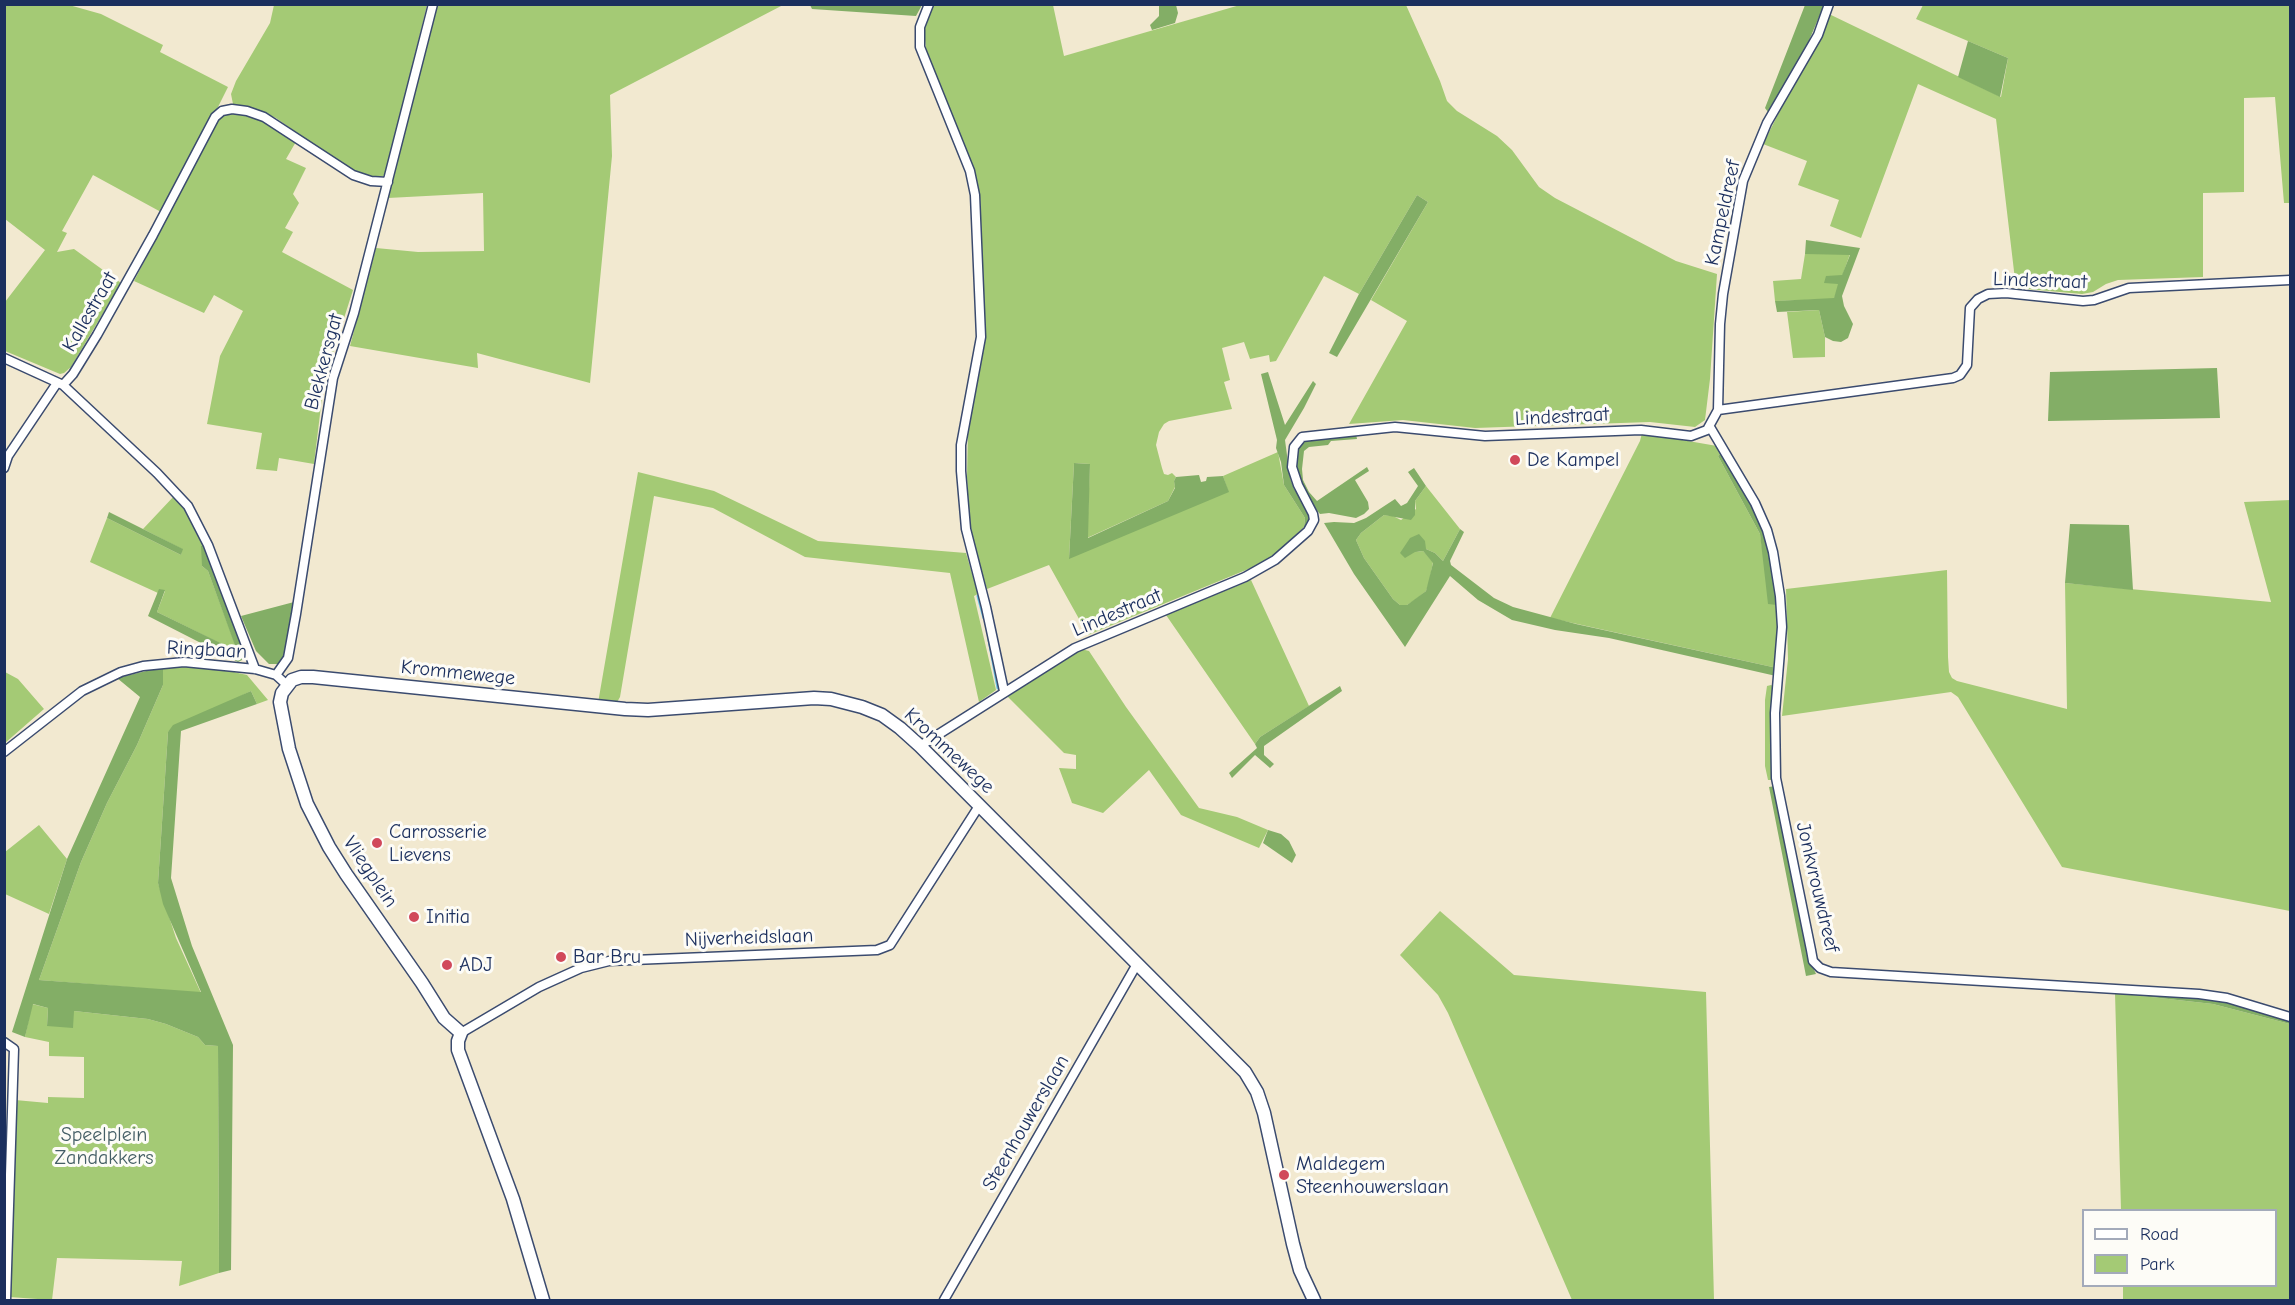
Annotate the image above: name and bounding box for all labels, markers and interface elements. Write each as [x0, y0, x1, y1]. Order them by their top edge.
street label: Kampeldreef [1700, 158, 1746, 268]
street label: Lindestraat [1993, 267, 2087, 295]
street label: Kallestraat [58, 268, 122, 356]
street label: Blekkersgat [300, 311, 348, 413]
street label: Lindestraat [1514, 403, 1610, 431]
place label: De Kampel [1527, 448, 1619, 472]
marker: De Kampel [1508, 453, 1522, 467]
street label: Lindestraat [1069, 584, 1165, 642]
street label: Ringbaan [166, 636, 248, 664]
street label: Krommewege [400, 655, 516, 691]
street label: Krommewege [899, 703, 999, 799]
place label: Carrosserie Lievens [389, 820, 487, 867]
street label: Jonkvrouwdreef [1790, 820, 1844, 954]
street label: Vliegplein [337, 832, 403, 912]
marker: Carrosserie Lievens [370, 836, 384, 850]
place label: Initia [426, 905, 470, 929]
marker: Initia [407, 910, 421, 924]
street label: Nijverheidslaan [684, 924, 814, 952]
place label: Bar Bru [573, 945, 641, 969]
marker: Bar Bru [554, 950, 568, 964]
place label: ADJ [459, 953, 492, 977]
marker: ADJ [440, 958, 454, 972]
street label: Steenhouwerslaan [977, 1051, 1075, 1195]
park label: Speelplein Zandakkers [54, 1123, 154, 1170]
place label: Maldegem Steenhouwerslaan [1296, 1152, 1449, 1199]
marker: Maldegem Steenhouwerslaan [1277, 1168, 1291, 1182]
legend [2082, 1209, 2277, 1287]
text: Road [2140, 1224, 2179, 1245]
text: Park [2140, 1254, 2174, 1275]

